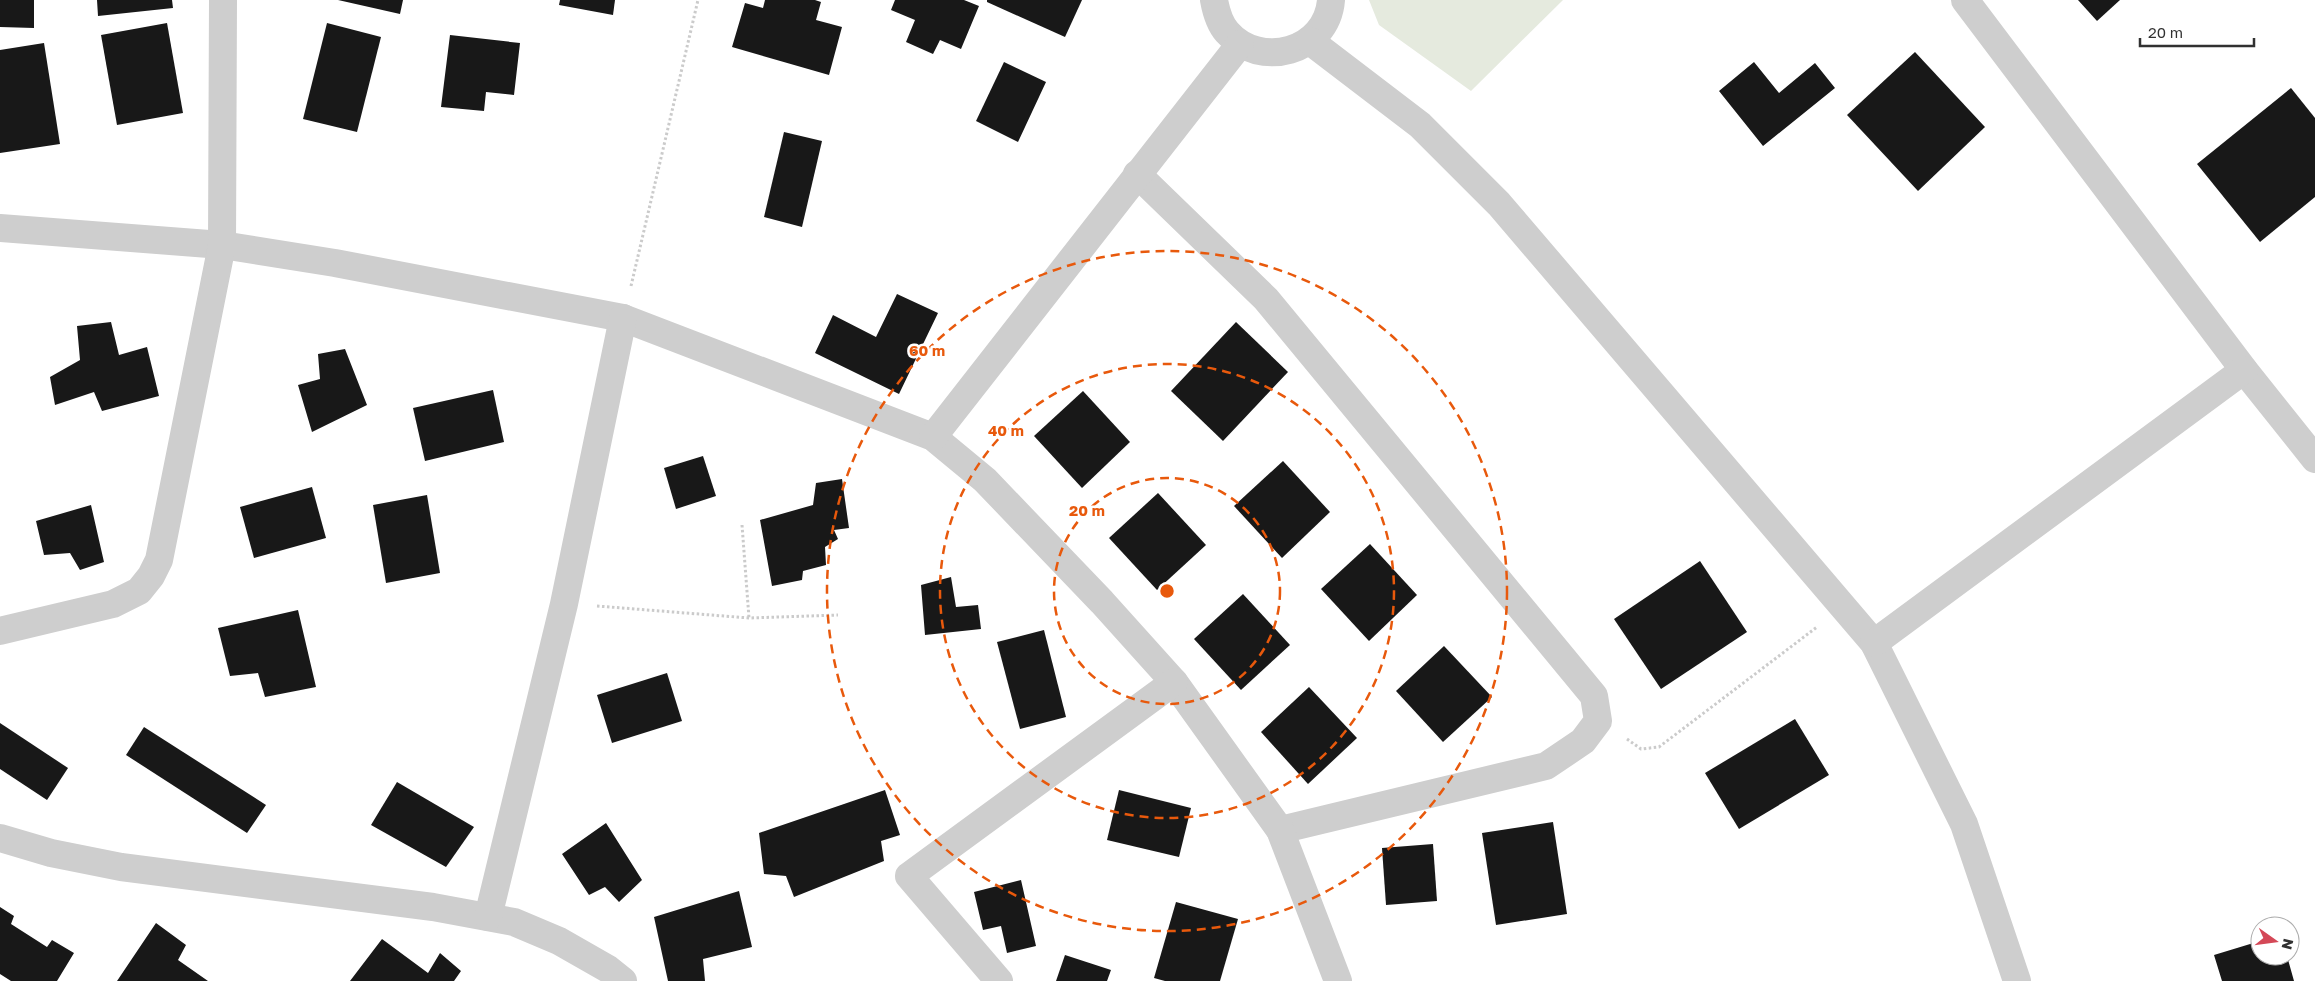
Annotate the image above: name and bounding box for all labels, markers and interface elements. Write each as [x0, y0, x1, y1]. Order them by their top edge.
scale bar [2140, 15, 2254, 47]
text: 20 m [2148, 23, 2183, 41]
text: 60 m [909, 341, 945, 359]
text: 40 m [988, 421, 1024, 439]
text: 20 m [1069, 501, 1105, 519]
centre of rings [1158, 582, 1176, 600]
north arrow [2250, 916, 2300, 966]
text: N [2279, 937, 2298, 951]

